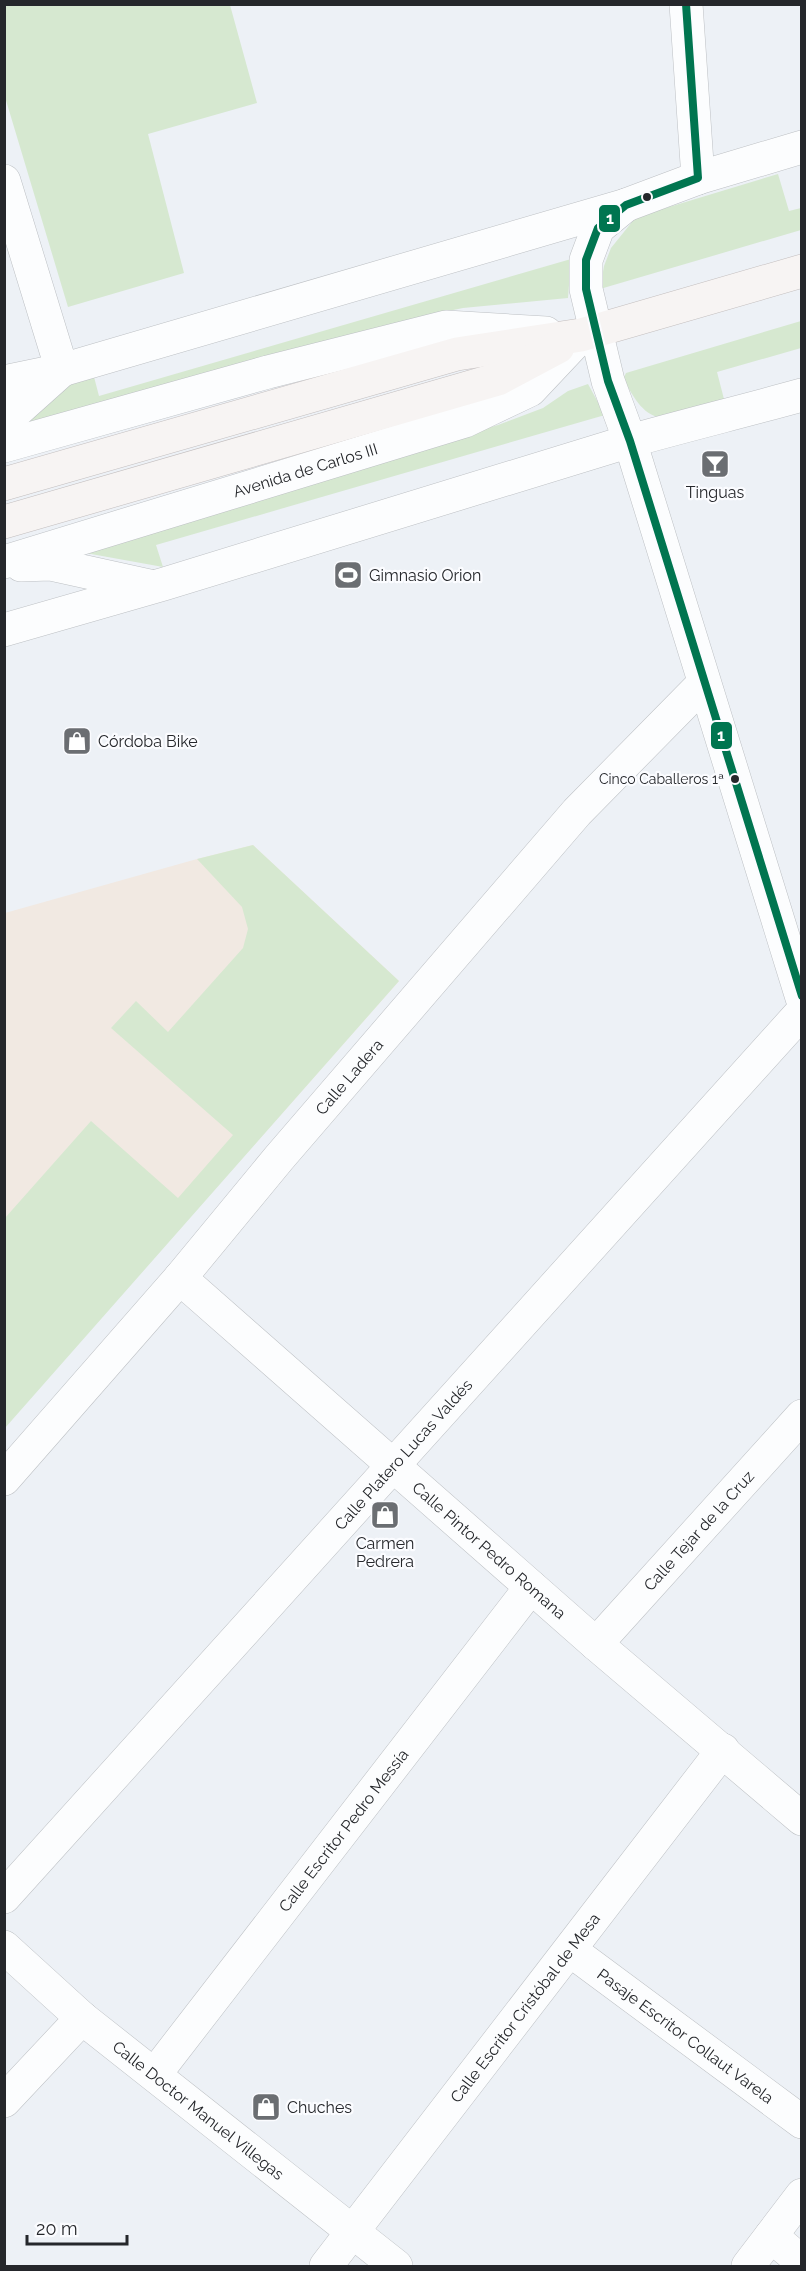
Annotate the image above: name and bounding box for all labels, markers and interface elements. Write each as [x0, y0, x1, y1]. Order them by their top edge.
unlabelled marker [641, 191, 653, 203]
line badge: 1 [598, 204, 621, 233]
text: 1 [606, 209, 614, 228]
street label: Avenida de Carlos III [231, 439, 380, 501]
bar icon: Tinguas [699, 448, 731, 480]
place label: Tinguas [686, 483, 744, 502]
sports icon: Gimnasio Orion [332, 559, 364, 591]
place label: Gimnasio Orion [369, 566, 481, 585]
line badge: 1 [710, 721, 733, 750]
shop icon: Córdoba Bike [61, 725, 93, 757]
text: 1 [717, 726, 725, 745]
place label: Córdoba Bike [98, 732, 198, 751]
place label: Cinco Caballeros 1ª [599, 771, 724, 787]
marker: Cinco Caballeros 1ª [729, 773, 741, 785]
street label: Calle Ladera [311, 1035, 387, 1118]
street label: Calle Platero Lucas Valdés [330, 1375, 476, 1534]
street label: Calle Tejar de la Cruz [640, 1466, 758, 1594]
street label: Calle Pintor Pedro Romana [409, 1478, 570, 1623]
shop icon: Carmen Pedrera [369, 1499, 401, 1531]
place label: Carmen Pedrera [356, 1534, 414, 1571]
street label: Calle Escritor Pedro Messía [274, 1745, 412, 1915]
street label: Calle Escritor Cristóbal de Mesa [446, 1909, 604, 2106]
street label: Pasaje Escritor Collaut Varela [594, 1964, 778, 2107]
street label: Calle Doctor Manuel Villegas [109, 2037, 288, 2184]
shop icon: Chuches [250, 2091, 282, 2123]
place label: Chuches [287, 2098, 352, 2117]
scale bar [27, 2208, 128, 2246]
text: 20 m [36, 2218, 78, 2239]

